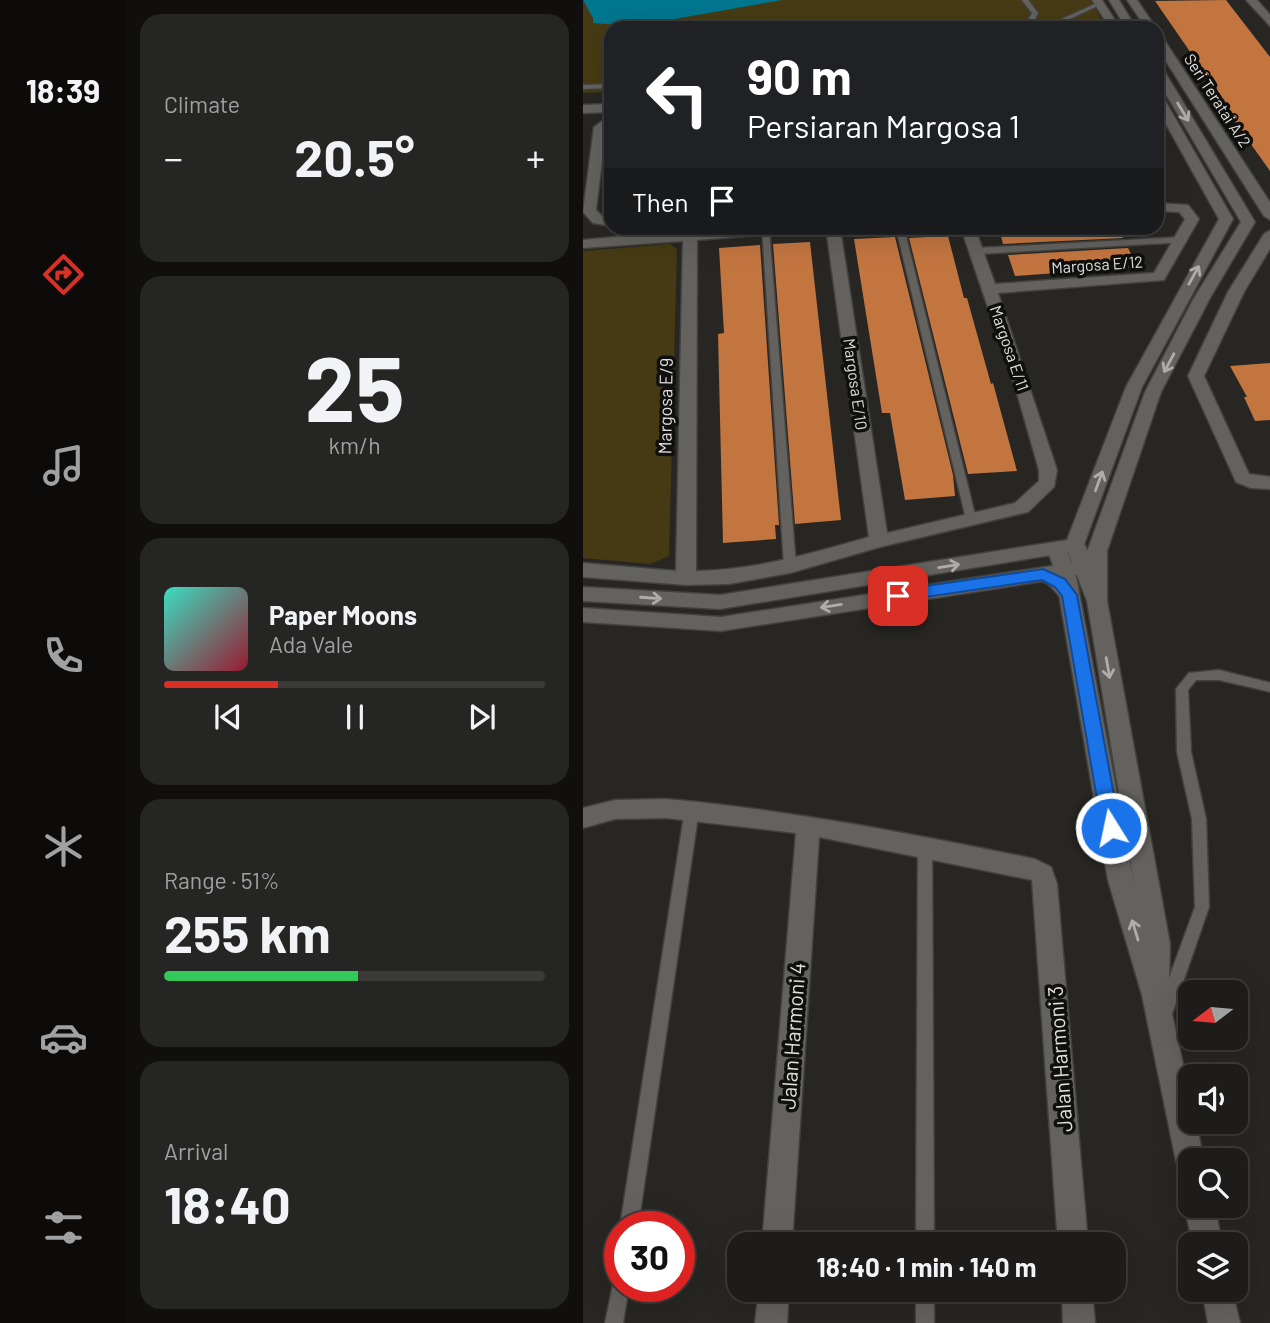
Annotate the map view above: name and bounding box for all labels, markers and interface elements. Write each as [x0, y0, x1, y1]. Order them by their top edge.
text: 90 m [747, 46, 852, 105]
icon: left [632, 49, 723, 140]
street label: Seri Teratai A/2 [1181, 50, 1255, 150]
text: 18:39 [26, 71, 100, 109]
text: Climate [164, 90, 240, 118]
one-way arrow [1177, 101, 1191, 121]
text: Persiaran Margosa 1 [747, 106, 1020, 144]
text: 20.5° [294, 125, 415, 187]
text: − [164, 134, 183, 180]
text: + [526, 134, 545, 180]
icon: arrive [703, 182, 741, 220]
text: Then [632, 186, 689, 217]
icon: directions [39, 250, 88, 299]
street label: Margosa E/12 [1051, 251, 1143, 277]
one-way arrow [1187, 266, 1201, 286]
street label: Margosa E/11 [987, 303, 1033, 393]
text: 25 [304, 331, 405, 440]
street label: Margosa E/10 [840, 337, 872, 431]
one-way arrow [1161, 352, 1175, 373]
street label: Margosa E/9 [653, 357, 677, 455]
text: km/h [328, 431, 381, 459]
icon: music [39, 441, 88, 490]
one-way arrow [1094, 471, 1106, 493]
one-way arrow [937, 559, 960, 572]
pin [868, 566, 928, 626]
icon: arrive [879, 577, 917, 615]
one-way arrow [639, 592, 662, 605]
text: Paper Moons [269, 599, 417, 630]
one-way arrow [820, 600, 843, 613]
text: Ada Vale [269, 630, 353, 658]
icon: phone [39, 631, 88, 680]
one-way arrow [1102, 657, 1115, 679]
icon: previous [209, 698, 247, 736]
icon: pause [336, 698, 374, 736]
icon: next [463, 698, 501, 736]
position arrow [1074, 791, 1148, 865]
icon: climate [39, 822, 88, 871]
text: Range · 51% [164, 866, 280, 894]
text: 255 km [164, 901, 331, 963]
one-way arrow [1128, 919, 1141, 941]
street label: Jalan Harmoni 4 [774, 962, 810, 1110]
north arrow [1178, 980, 1248, 1050]
map controls [1178, 980, 1248, 1302]
street label: Jalan Harmoni 3 [1041, 985, 1077, 1133]
icon: car [39, 1013, 88, 1062]
button: sound [1178, 1064, 1248, 1134]
text: Arrival [164, 1137, 228, 1165]
button: search [1178, 1148, 1248, 1218]
text: 18:40 [164, 1172, 291, 1234]
icon: filters [39, 1203, 88, 1252]
speed limit sign: 30 [604, 1211, 695, 1302]
button: layers [1178, 1232, 1248, 1302]
text: 18:40 · 1 min · 140 m [817, 1251, 1036, 1282]

